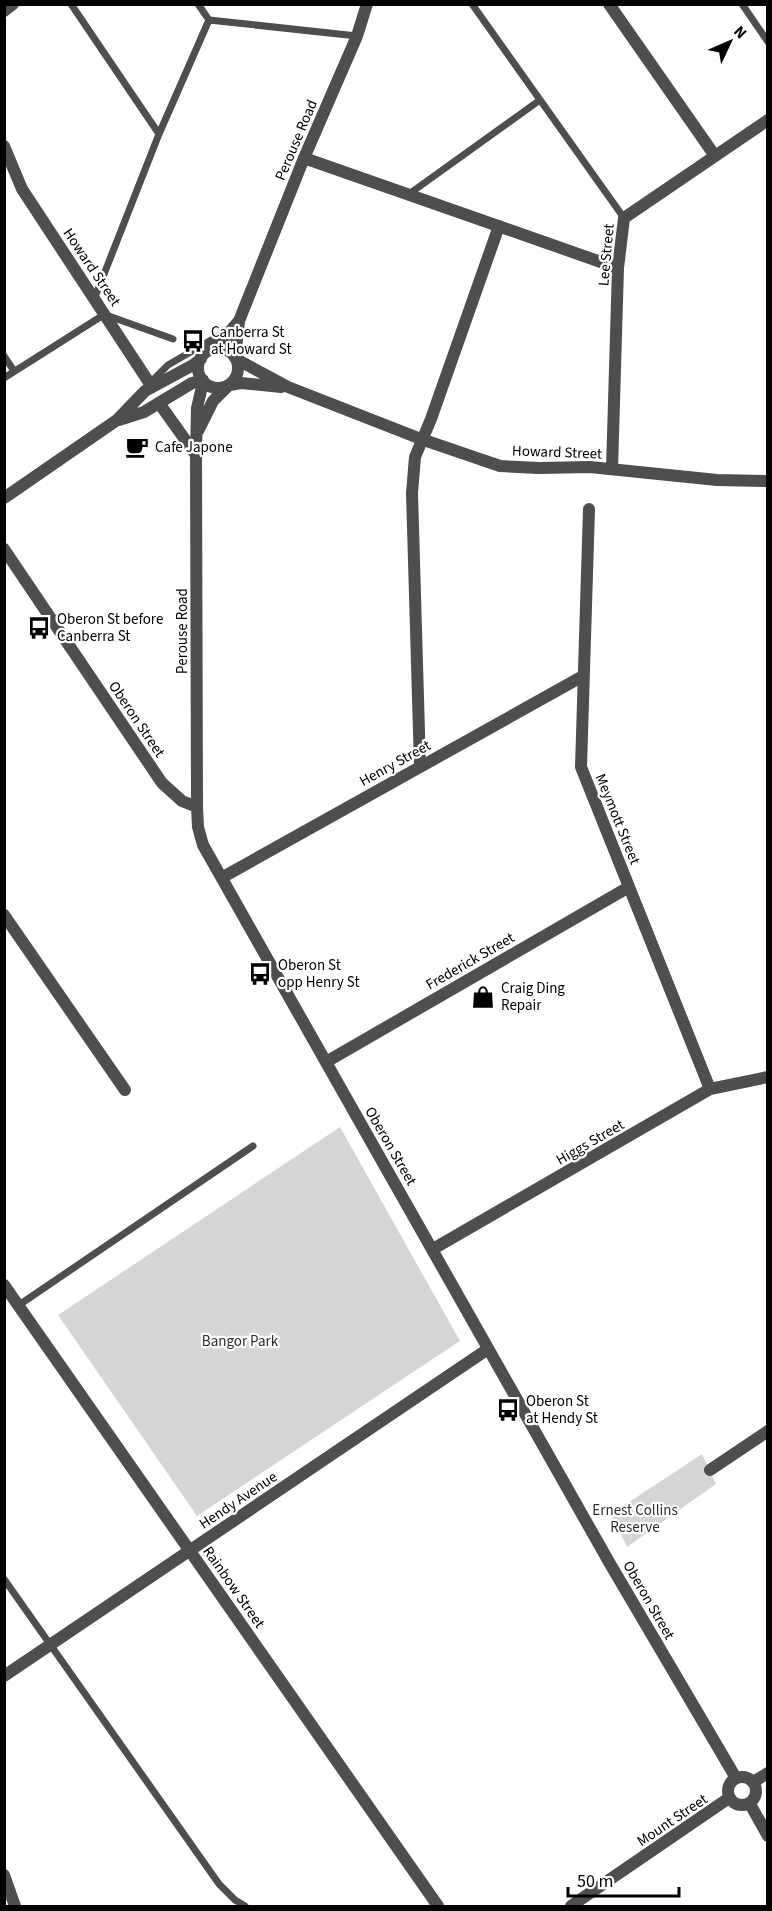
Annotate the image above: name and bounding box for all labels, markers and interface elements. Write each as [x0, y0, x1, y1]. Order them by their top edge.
north arrow [700, 12, 760, 72]
text: N [728, 21, 752, 44]
street label: Perouse Road [270, 97, 323, 184]
street label: Lee Street [593, 223, 620, 287]
street label: Howard Street [58, 224, 125, 310]
place label: Canberra St at Howard St [211, 322, 292, 360]
bus stop icon: Canberra St at Howard St [180, 328, 206, 354]
cafe icon: Cafe Japone [124, 434, 150, 460]
place label: Cafe Japone [155, 437, 233, 458]
street label: Howard Street [512, 440, 602, 465]
street label: Perouse Road [172, 588, 193, 674]
place label: Oberon St before Canberra St [57, 609, 163, 647]
bus stop icon: Oberon St before Canberra St [26, 615, 52, 641]
street label: Oberon Street [103, 677, 170, 761]
street label: Henry Street [356, 735, 435, 792]
street label: Meymott Street [590, 771, 645, 868]
street label: Frederick Street [422, 928, 518, 995]
place label: Oberon St opp Henry St [278, 955, 360, 993]
bus stop icon: Oberon St opp Henry St [247, 961, 273, 987]
place label: Craig Ding Repair [501, 978, 565, 1016]
shop icon: Craig Ding Repair [470, 984, 496, 1010]
street label: Oberon Street [360, 1103, 422, 1189]
street label: Higgs Street [552, 1114, 628, 1170]
park label: Bangor Park [202, 1331, 279, 1352]
place label: Oberon St at Hendy St [526, 1391, 598, 1429]
bus stop icon: Oberon St at Hendy St [495, 1397, 521, 1423]
street label: Hendy Avenue [195, 1467, 281, 1534]
park label: Ernest Collins Reserve [592, 1500, 678, 1538]
street label: Rainbow Street [198, 1542, 270, 1632]
street label: Oberon Street [618, 1557, 680, 1643]
street label: Mount Street [633, 1789, 712, 1852]
scale bar [568, 1860, 679, 1898]
text: 50 m [577, 1869, 613, 1894]

